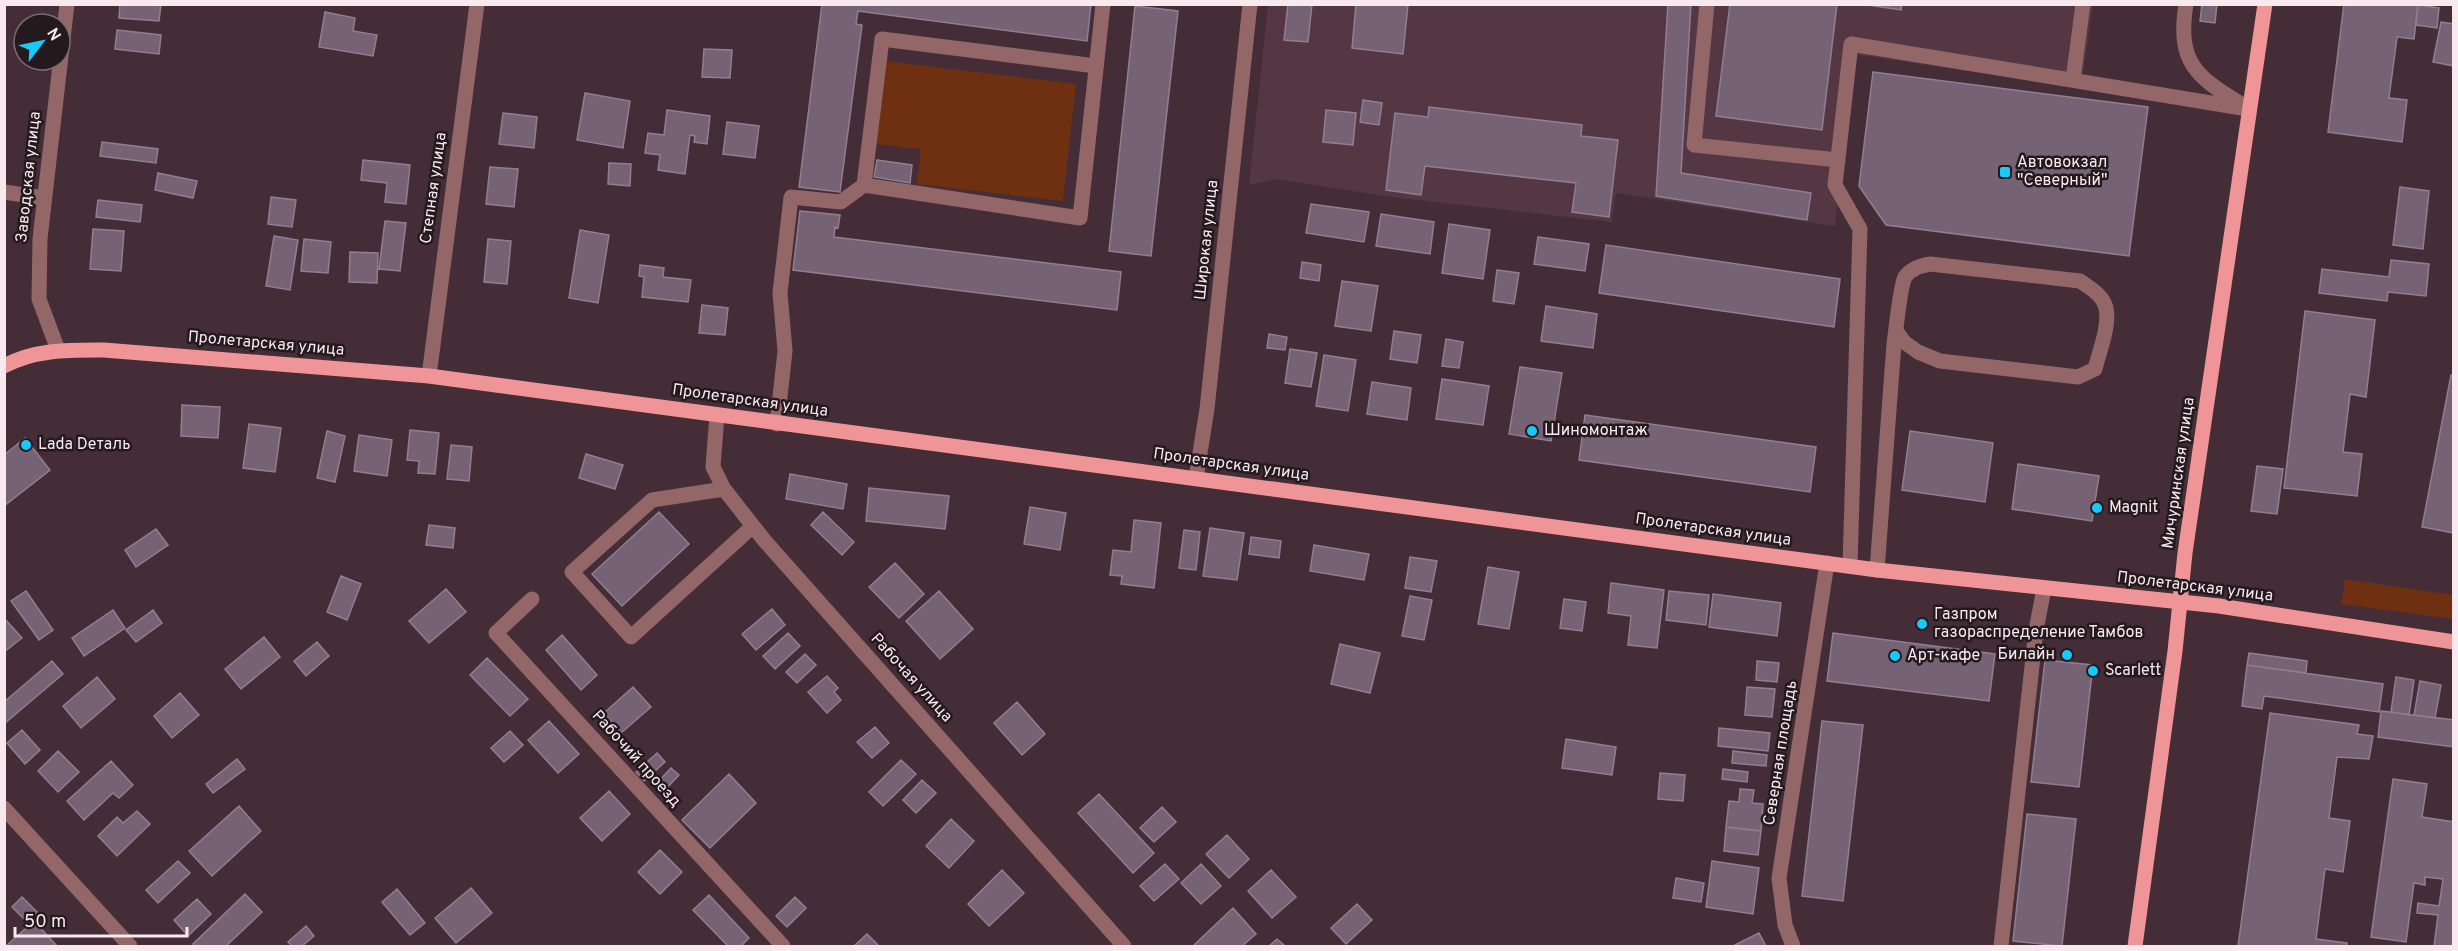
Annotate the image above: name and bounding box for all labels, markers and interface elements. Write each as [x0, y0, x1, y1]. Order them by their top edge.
north arrow [12, 12, 72, 72]
text: N [41, 25, 65, 45]
street label: Заводская улица [12, 110, 46, 244]
street label: Степная улица [416, 131, 452, 245]
place label: Автовокзал "Северный" [2017, 153, 2107, 191]
marker: Автовокзал "Северный" [1998, 165, 2012, 179]
street label: Широкая улица [1191, 179, 1223, 301]
street label: Пролетарская улица [187, 327, 345, 361]
street label: Пролетарская улица [671, 380, 829, 422]
street label: Мичуринская улица [2158, 396, 2200, 550]
place label: Шиномонтаж [1544, 421, 1648, 441]
marker: Шиномонтаж [1525, 424, 1539, 438]
place label: Lada Dеталь [38, 435, 131, 455]
marker: Lada Dеталь [19, 438, 33, 452]
street label: Пролетарская улица [1152, 444, 1310, 486]
place label: Magnit [2109, 498, 2158, 518]
marker: Magnit [2090, 501, 2104, 515]
street label: Пролетарская улица [1634, 509, 1792, 551]
street label: Пролетарская улица [2116, 568, 2274, 606]
place label: Газпром газораспределение Тамбов [1934, 605, 2143, 643]
marker: Газпром газораспределение Тамбов [1915, 617, 1929, 631]
street label: Рабочая улица [866, 629, 956, 727]
place label: Билайн [1998, 645, 2055, 665]
place label: Арт-кафе [1907, 646, 1980, 666]
marker: Билайн [2060, 648, 2074, 662]
marker: Арт-кафе [1888, 649, 1902, 663]
place label: Scarlett [2105, 661, 2161, 681]
marker: Scarlett [2086, 664, 2100, 678]
street label: Северная площадь [1760, 679, 1802, 827]
street label: Рабочий проезд [587, 706, 685, 812]
scale bar [15, 900, 188, 938]
text: 50 m [24, 911, 66, 934]

